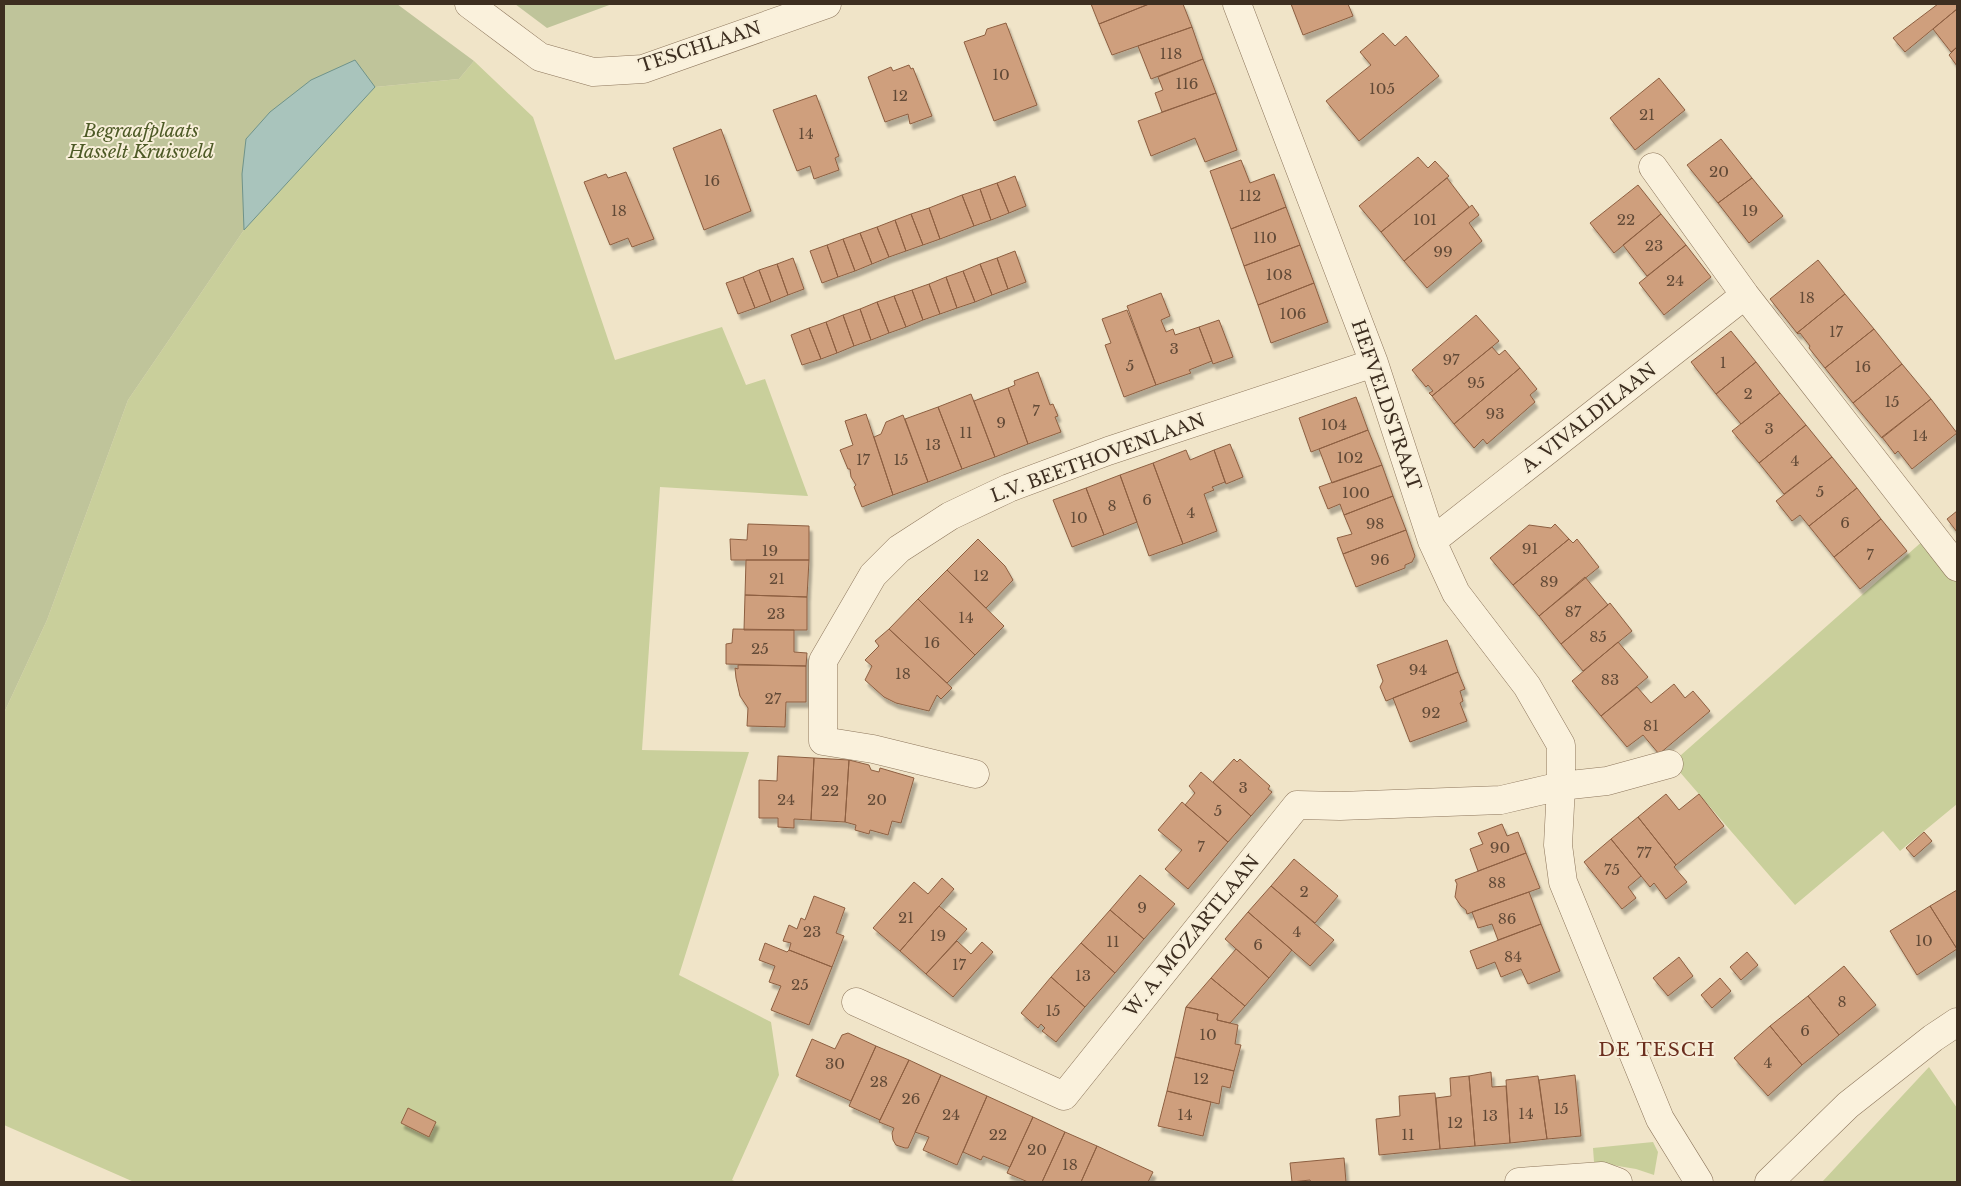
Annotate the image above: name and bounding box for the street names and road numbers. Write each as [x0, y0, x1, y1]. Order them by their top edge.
street label: TESCHLAAN [636, 17, 764, 77]
street label: HEFVELDSTRAAT [1346, 317, 1426, 494]
street label: A. VIVALDILAAN [1517, 359, 1661, 478]
street label: L.V. BEETHOVENLAAN [988, 409, 1208, 507]
street label: W. A. MOZARTLAAN [1119, 851, 1264, 1022]

